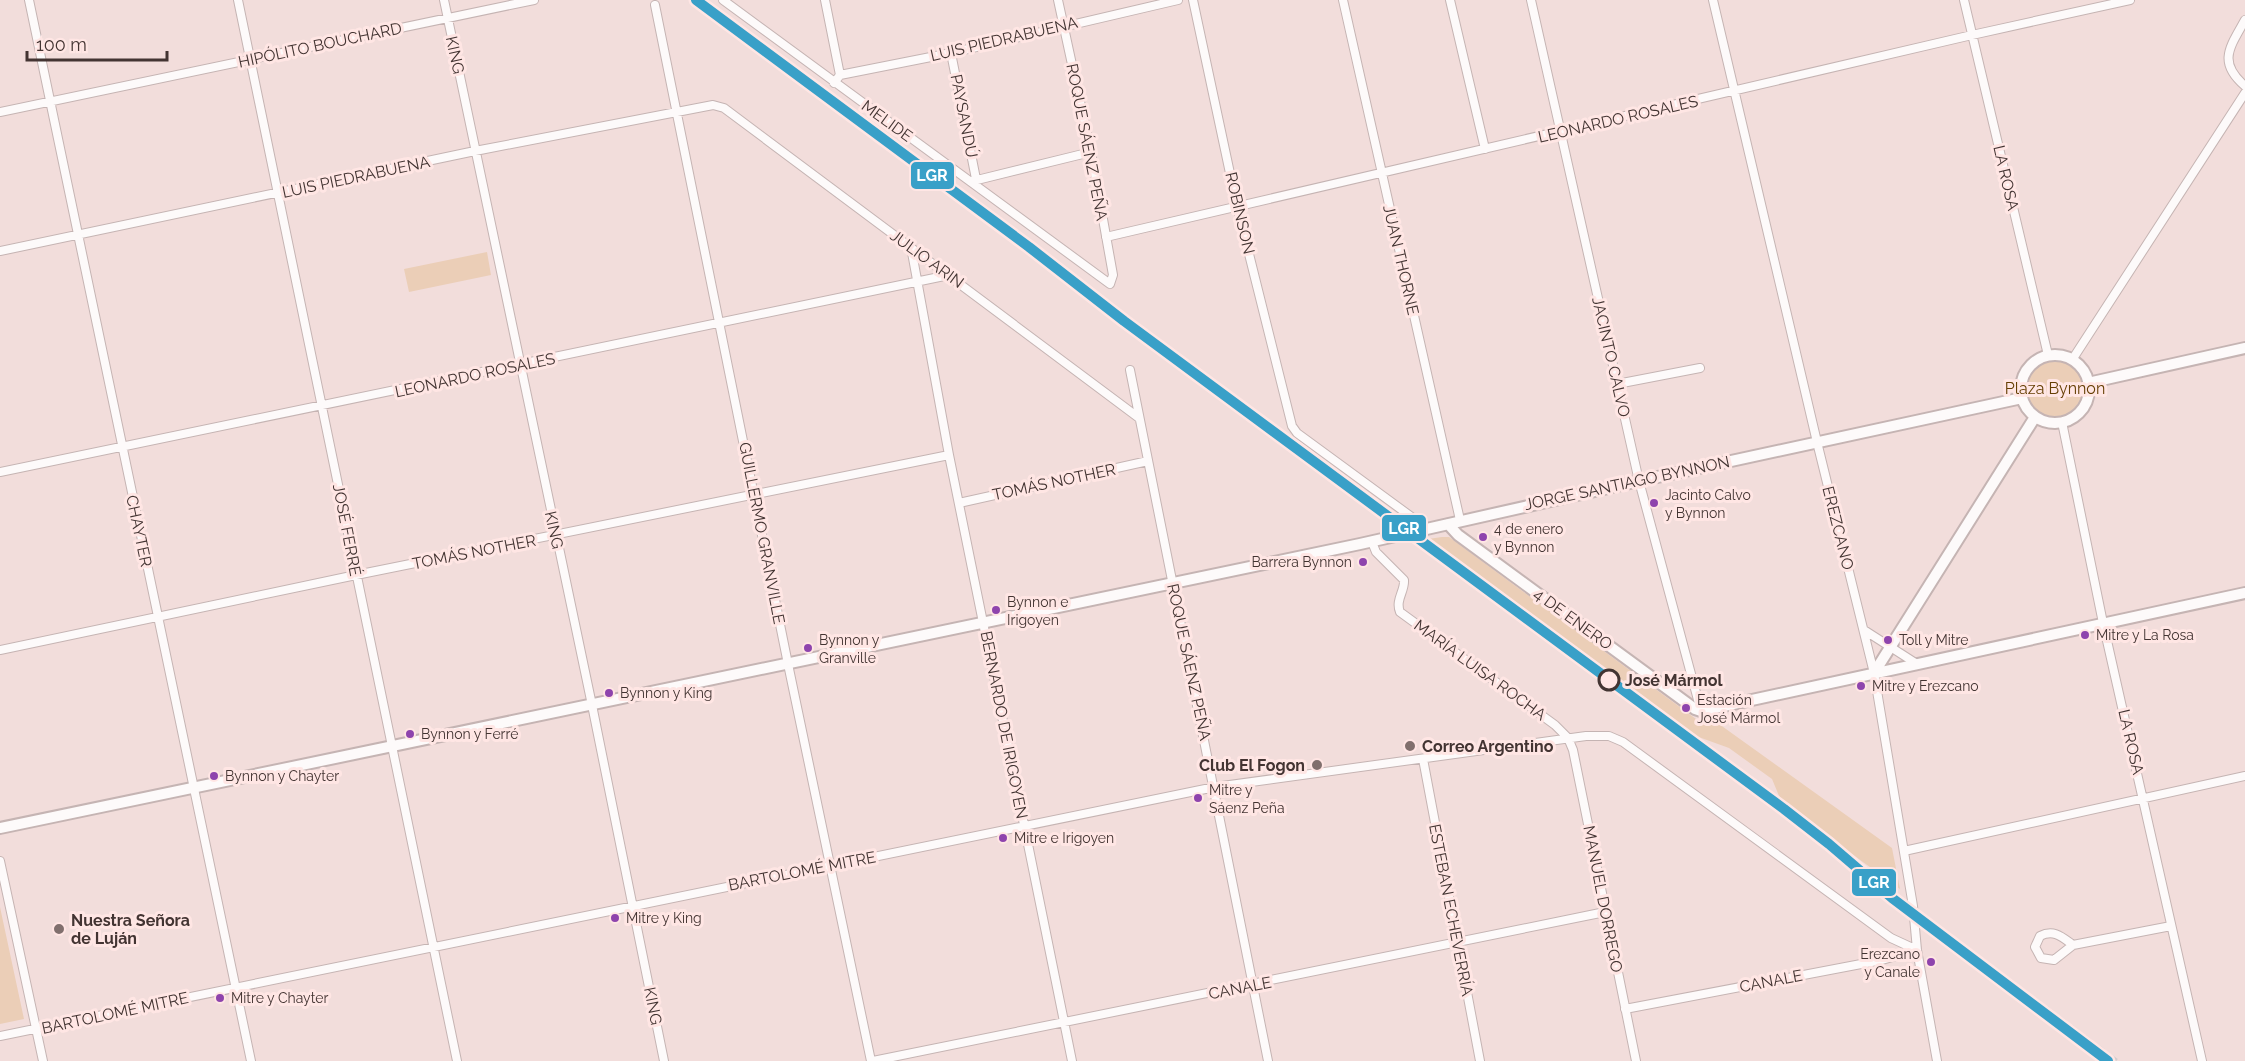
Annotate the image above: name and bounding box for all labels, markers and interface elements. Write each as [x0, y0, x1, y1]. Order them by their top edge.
street label: LUIS PIEDRABUENA [928, 13, 1080, 65]
street label: HIPÓLITO BOUCHARD [236, 17, 404, 72]
scale bar [27, 24, 166, 62]
text: 100 m [36, 34, 87, 55]
street label: KING [442, 34, 468, 76]
street label: ROQUE SÁENZ PEÑA [1062, 62, 1113, 222]
street label: PAYSANDÚ [947, 72, 982, 159]
street label: LEONARDO ROSALES [1536, 91, 1700, 147]
street label: MELIDE [858, 96, 916, 146]
street label: LA ROSA [1989, 143, 2023, 213]
street label: LUIS PIEDRABUENA [280, 152, 432, 202]
line badge: LGR [910, 161, 955, 190]
text: LGR [916, 166, 948, 185]
street label: ROBINSON [1221, 170, 1259, 256]
street label: JUAN THORNE [1379, 203, 1423, 317]
street label: JULIO ARIN [887, 226, 967, 292]
street label: JACINTO CALVO [1588, 295, 1634, 419]
street label: LEONARDO ROSALES [393, 349, 557, 401]
park label: Plaza Bynnon [2005, 379, 2105, 398]
street label: GUILLERMO GRANVILLE [735, 441, 789, 626]
street label: JORGE SANTIAGO BYNNON [1523, 452, 1731, 514]
street label: TOMÁS NOTHER [990, 459, 1117, 504]
street label: JOSÉ FERRÉ [329, 482, 366, 578]
street label: EREZCANO [1818, 484, 1858, 572]
place label: Jacinto Calvo y Bynnon [1665, 487, 1751, 521]
street label: CHAYTER [122, 493, 156, 569]
marker: Jacinto Calvo y Bynnon [1648, 497, 1660, 509]
street label: KING [541, 509, 567, 551]
line badge: LGR [1381, 514, 1427, 542]
text: LGR [1388, 519, 1420, 538]
place label: 4 de enero y Bynnon [1494, 521, 1563, 555]
street label: TOMÁS NOTHER [410, 530, 537, 573]
marker: 4 de enero y Bynnon [1477, 531, 1489, 543]
place label: Barrera Bynnon [1252, 554, 1352, 570]
marker: Barrera Bynnon [1357, 556, 1369, 568]
street label: ROQUE SÁENZ PEÑA [1163, 582, 1216, 742]
street label: 4 DE ENERO [1530, 584, 1616, 654]
place label: Bynnon e Irigoyen [1007, 594, 1068, 628]
marker: Bynnon e Irigoyen [990, 604, 1002, 616]
street label: MARÍA LUISA ROCHA [1410, 615, 1550, 724]
place label: Mitre y La Rosa [2096, 627, 2194, 643]
street label: BERNARDO DE IRIGOYEN [976, 629, 1032, 821]
marker: Mitre y La Rosa [2079, 629, 2091, 641]
place label: Bynnon y Granville [819, 632, 880, 666]
place label: Toll y Mitre [1899, 632, 1968, 648]
marker: Toll y Mitre [1882, 634, 1894, 646]
marker: Bynnon y Granville [802, 642, 814, 654]
marker: José Mármol [1598, 669, 1620, 691]
place label: José Mármol [1625, 671, 1723, 690]
place label: Mitre y Erezcano [1872, 678, 1979, 694]
marker: Mitre y Erezcano [1855, 680, 1867, 692]
place label: Bynnon y King [620, 685, 712, 701]
marker: Bynnon y King [603, 687, 615, 699]
place label: Estación José Mármol [1697, 692, 1780, 726]
marker: Estación José Mármol [1680, 702, 1692, 714]
street label: LA ROSA [2114, 707, 2148, 777]
place label: Bynnon y Ferré [421, 726, 518, 742]
marker: Bynnon y Ferré [404, 728, 416, 740]
place label: Correo Argentino [1422, 737, 1554, 756]
marker: Correo Argentino [1403, 739, 1417, 753]
place label: Club El Fogon [1199, 756, 1305, 775]
marker: Club El Fogon [1310, 758, 1324, 772]
place label: Bynnon y Chayter [225, 768, 339, 784]
marker: Bynnon y Chayter [208, 770, 220, 782]
place label: Mitre y Sáenz Peña [1209, 782, 1285, 816]
marker: Mitre y Sáenz Peña [1192, 792, 1204, 804]
street label: ESTEBAN ECHEVERRÍA [1425, 822, 1478, 998]
street label: MANUEL DORREGO [1579, 824, 1627, 974]
place label: Mitre e Irigoyen [1014, 830, 1114, 846]
marker: Mitre e Irigoyen [997, 832, 1009, 844]
street label: BARTOLOMÉ MITRE [727, 846, 878, 895]
line badge: LGR [1851, 868, 1897, 897]
text: LGR [1858, 873, 1890, 892]
place label: Mitre y King [626, 910, 702, 926]
place label: Nuestra Señora de Luján [71, 911, 190, 948]
marker: Mitre y King [609, 912, 621, 924]
marker: Nuestra Señora de Luján [52, 922, 66, 936]
place label: Erezcano y Canale [1860, 946, 1920, 980]
marker: Erezcano y Canale [1925, 956, 1937, 968]
street label: CANALE [1738, 966, 1804, 996]
street label: CANALE [1207, 973, 1273, 1003]
street label: KING [640, 985, 666, 1027]
street label: BARTOLOMÉ MITRE [40, 987, 190, 1038]
place label: Mitre y Chayter [231, 990, 328, 1006]
marker: Mitre y Chayter [214, 992, 226, 1004]

